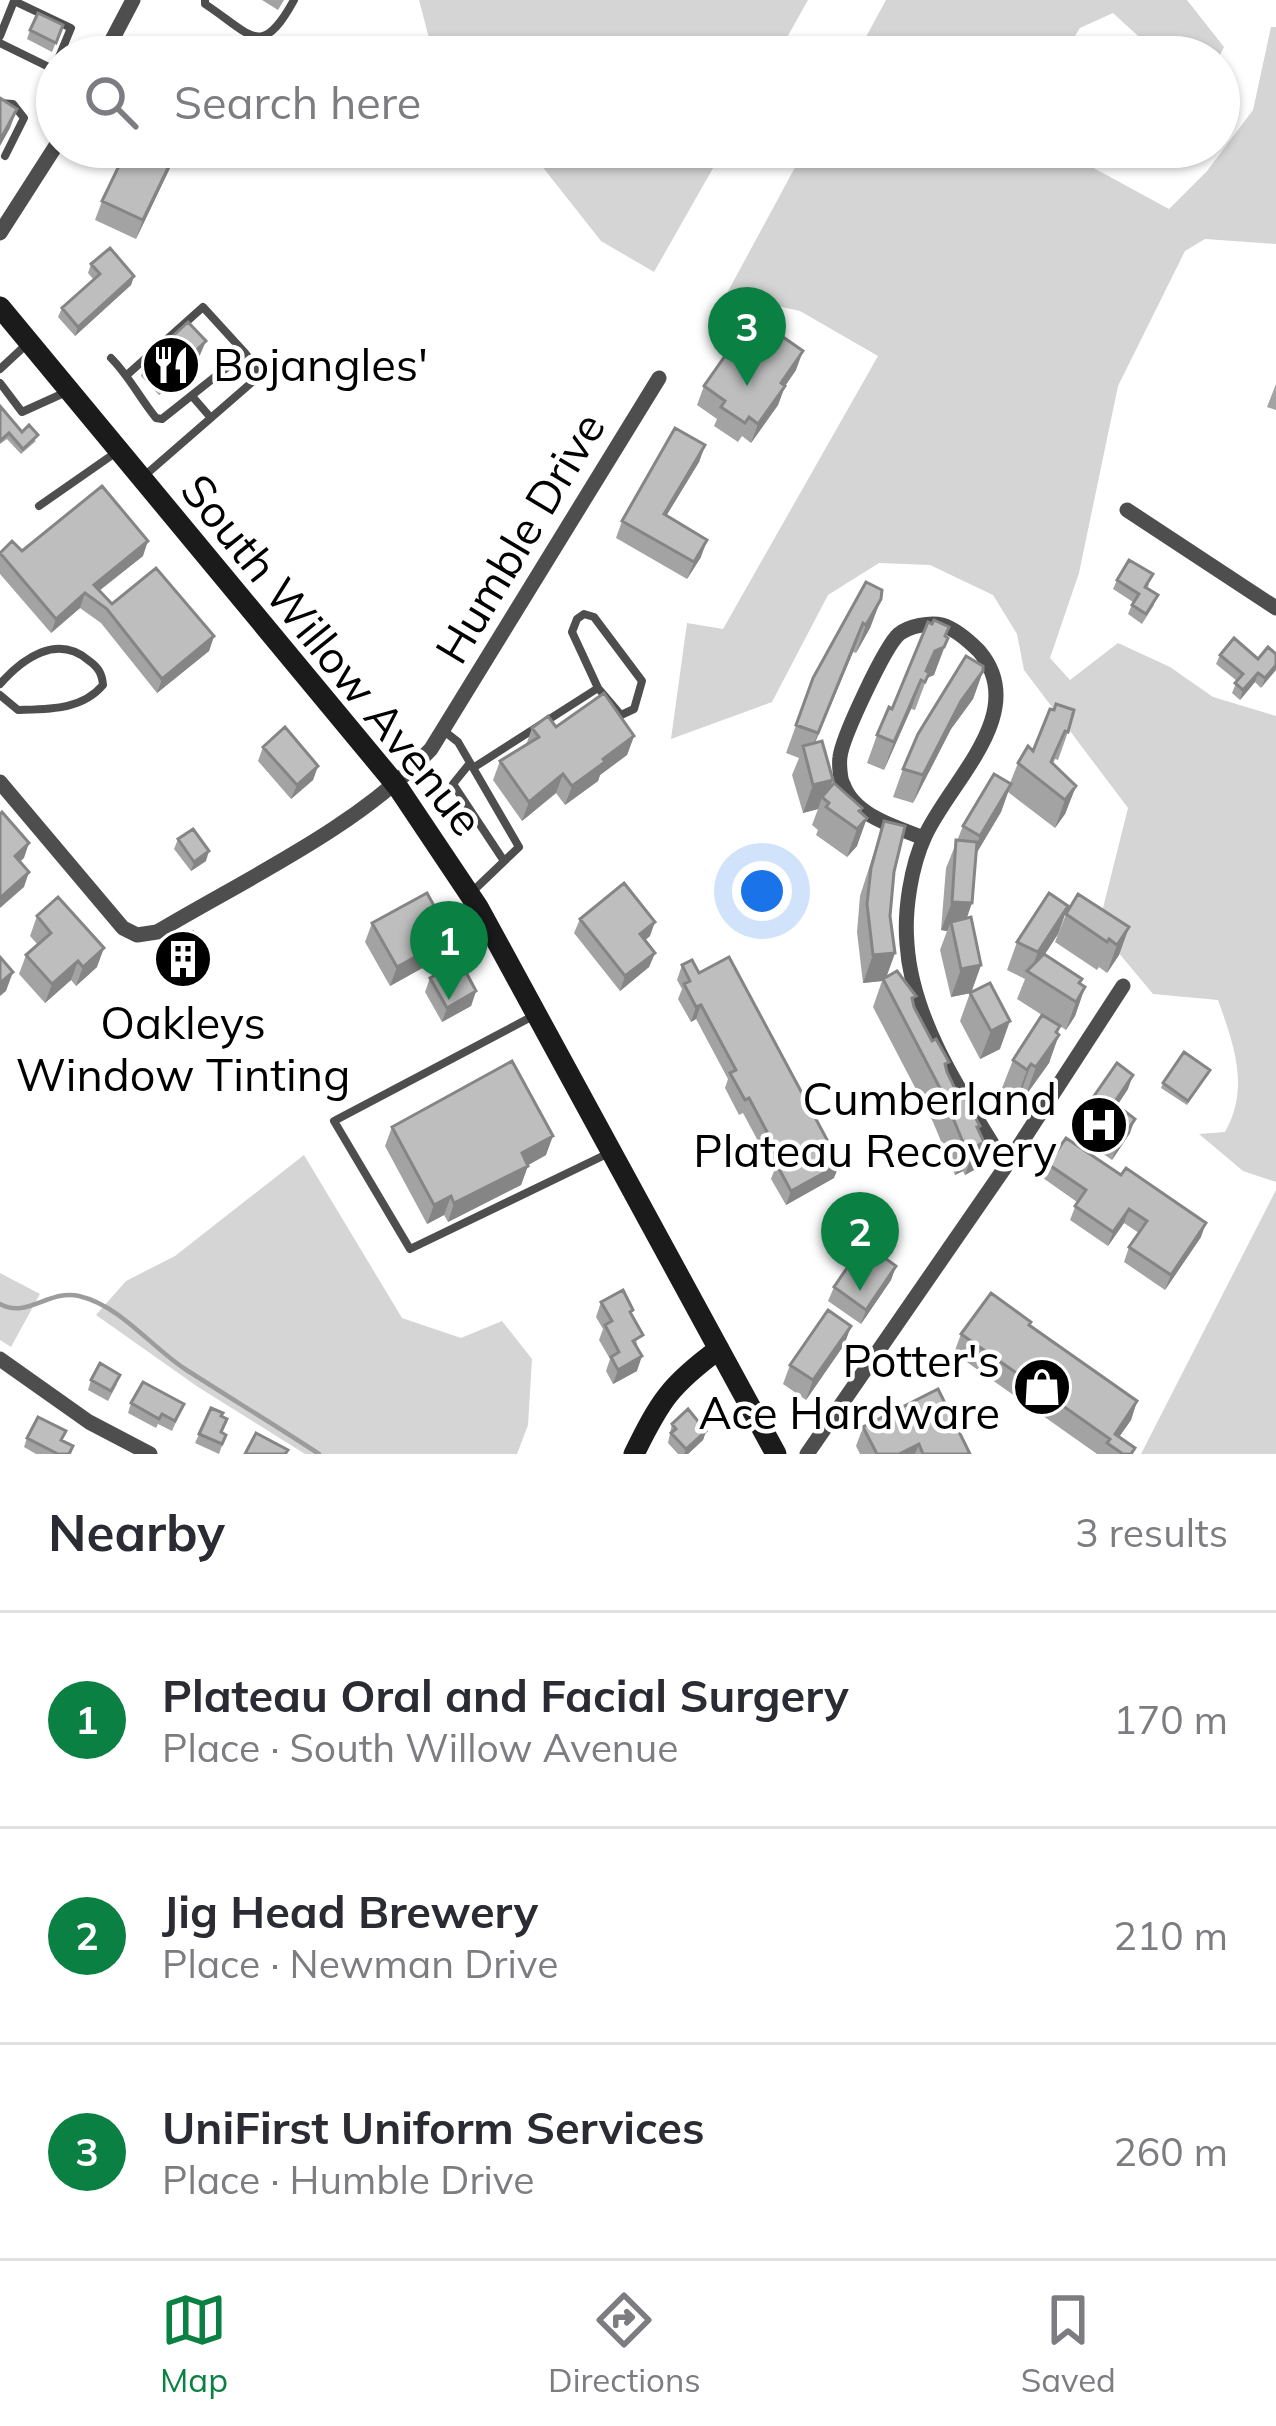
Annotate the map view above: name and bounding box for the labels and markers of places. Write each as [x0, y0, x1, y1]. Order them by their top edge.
pin: 3 [708, 287, 786, 386]
restaurant icon: Bojangles' [140, 334, 202, 396]
place label: Bojangles' [213, 336, 428, 392]
pin: 1 [410, 901, 488, 1000]
building icon: Oakleys Window Tinting [152, 928, 214, 990]
place label: Oakleys Window Tinting [16, 994, 350, 1102]
place label: Cumberland Plateau Recovery [693, 1070, 1057, 1178]
hospital icon: Cumberland Plateau Recovery [1068, 1094, 1130, 1156]
pin: 2 [821, 1192, 899, 1291]
place label: Potter's Ace Hardware [698, 1332, 1000, 1440]
shop icon: Potter's Ace Hardware [1011, 1356, 1073, 1418]

